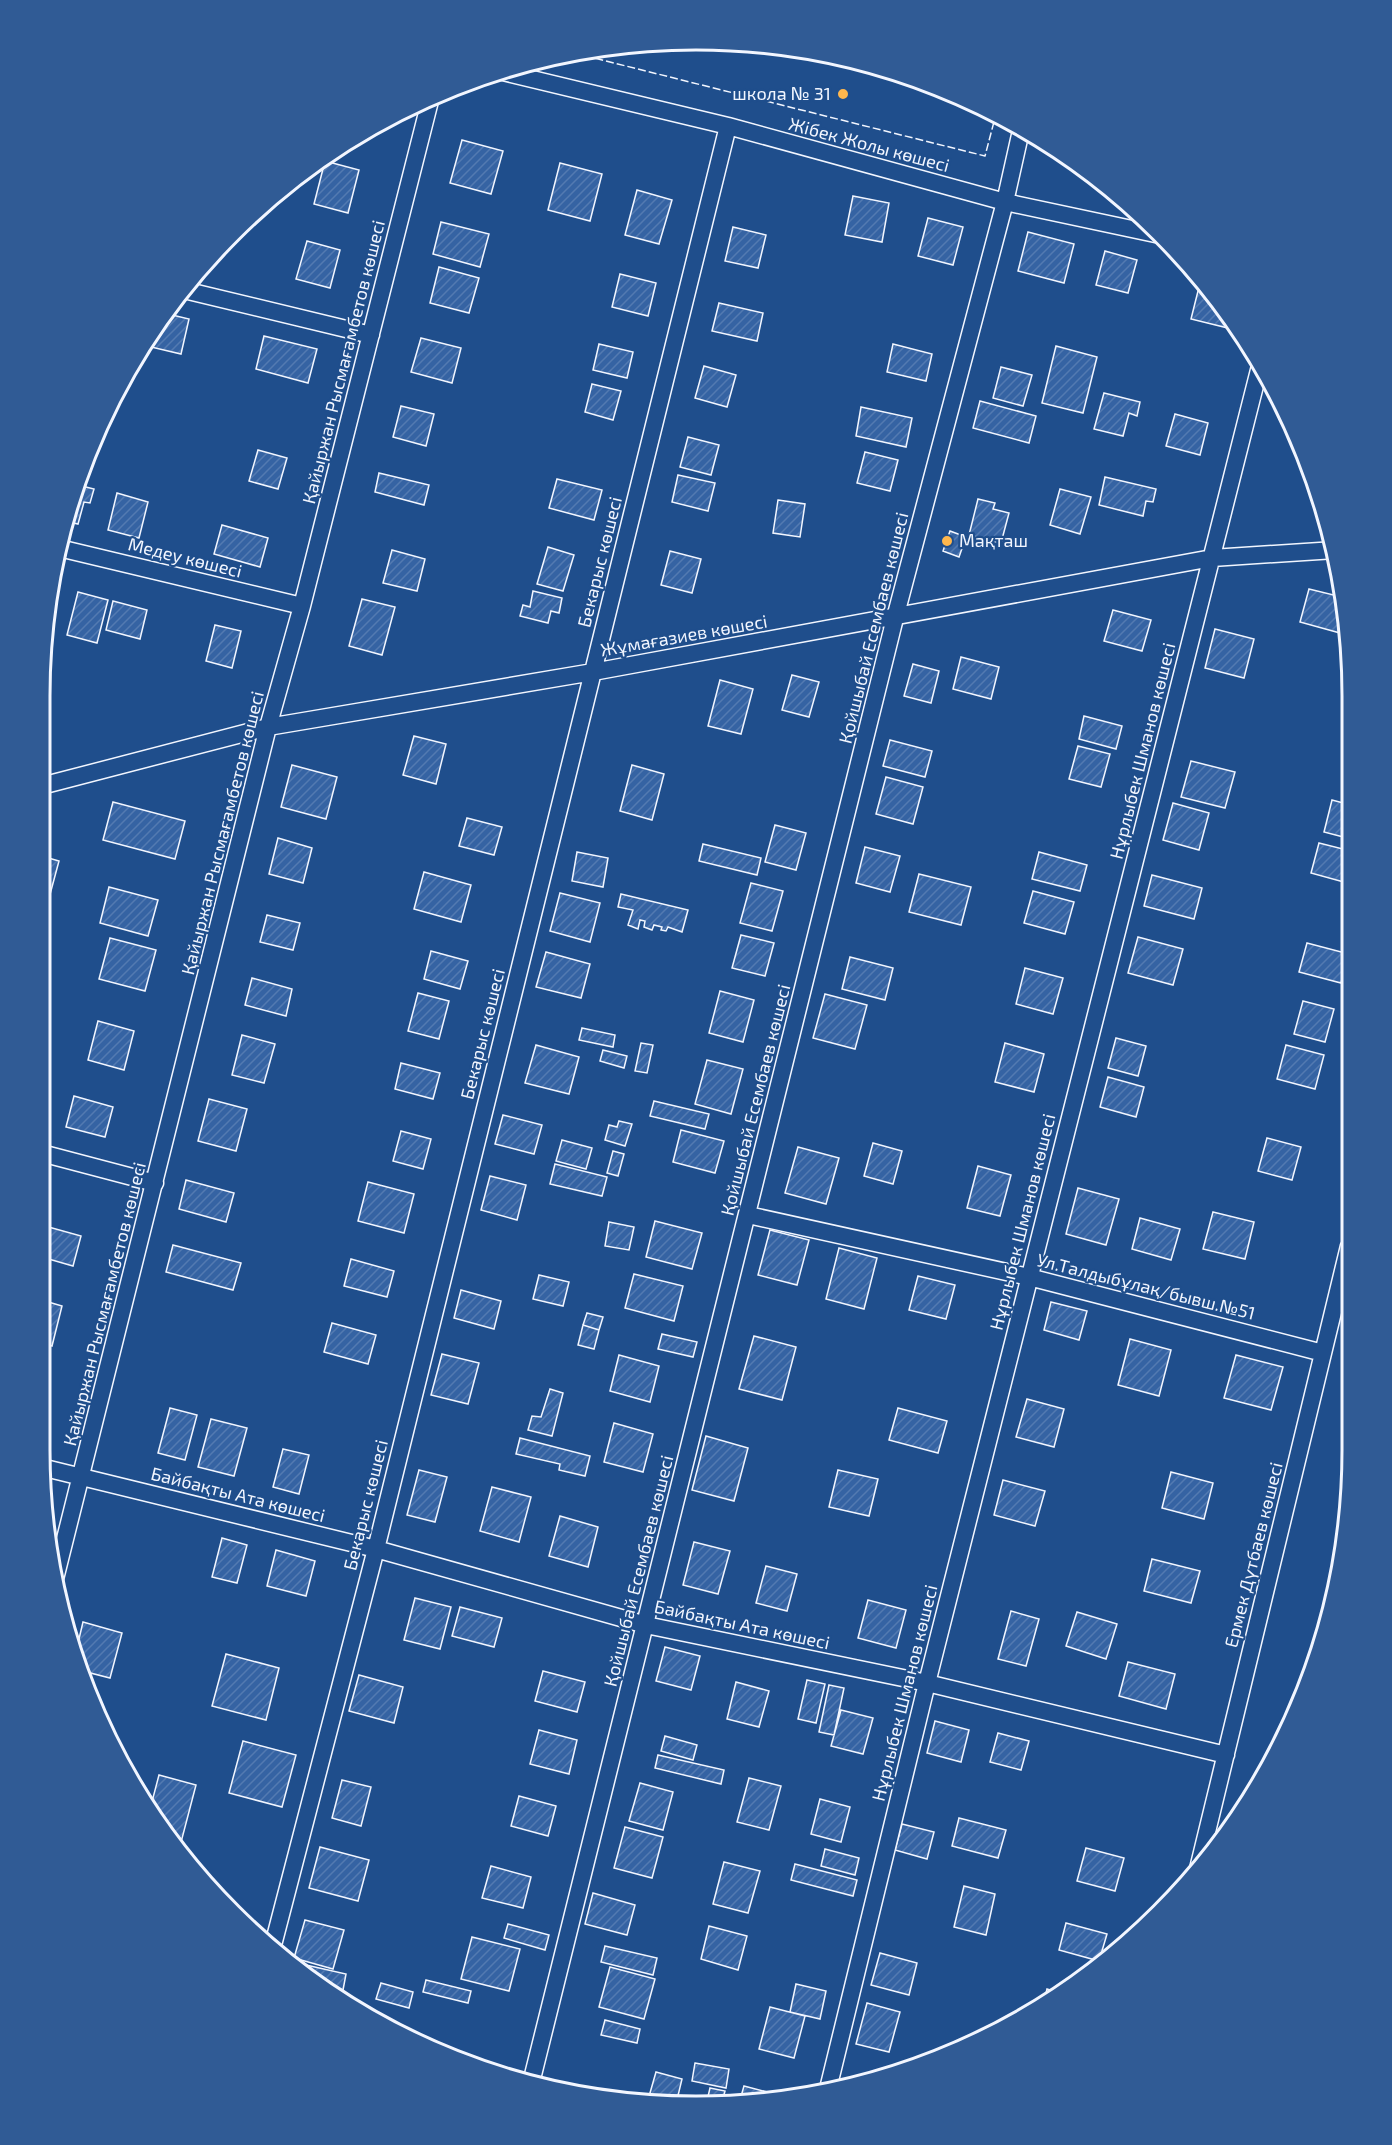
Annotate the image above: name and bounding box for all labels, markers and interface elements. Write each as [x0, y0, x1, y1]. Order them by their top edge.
place label: школа № 31 [732, 82, 831, 104]
marker: школа № 31 [836, 87, 850, 101]
street label: Жібек Жолы көшесі [787, 112, 952, 176]
street label: Қайыржан Рысмағамбетов көшесі [297, 218, 389, 506]
street label: Бекарыс көшесі [572, 494, 626, 629]
street label: Қойшыбай Есембаев көшесі [834, 510, 912, 746]
place label: Мақташ [959, 529, 1028, 551]
street label: Медеу көшесі [126, 532, 244, 582]
marker: Мақташ [940, 534, 954, 548]
street label: Жұмағазиев көшесі [599, 610, 769, 661]
street label: Нұрлыбек Шманов көшесі [1104, 640, 1180, 861]
street label: Қайыржан Рысмағамбетов көшесі [176, 689, 268, 977]
street label: Бекарыс көшесі [455, 966, 509, 1101]
street label: Қойшыбай Есембаев көшесі [716, 982, 794, 1218]
street label: Нұрлыбек Шманов көшесі [984, 1111, 1060, 1332]
street label: Қайыржан Рысмағамбетов көшесі [58, 1160, 150, 1448]
street label: Ул.Талдыбұлақ/бывш.№51 [1035, 1248, 1258, 1324]
street label: Бекарыс көшесі [338, 1437, 392, 1572]
street label: Қойшыбай Есембаев көшесі [599, 1453, 677, 1689]
street label: Ермек Дүтбаев көшесi [1219, 1460, 1287, 1650]
street label: Байбақты Ата көшесі [149, 1462, 328, 1526]
street label: Нұрлыбек Шманов көшесі [866, 1582, 942, 1803]
street label: Байбақты Ата көшесі [653, 1595, 832, 1653]

